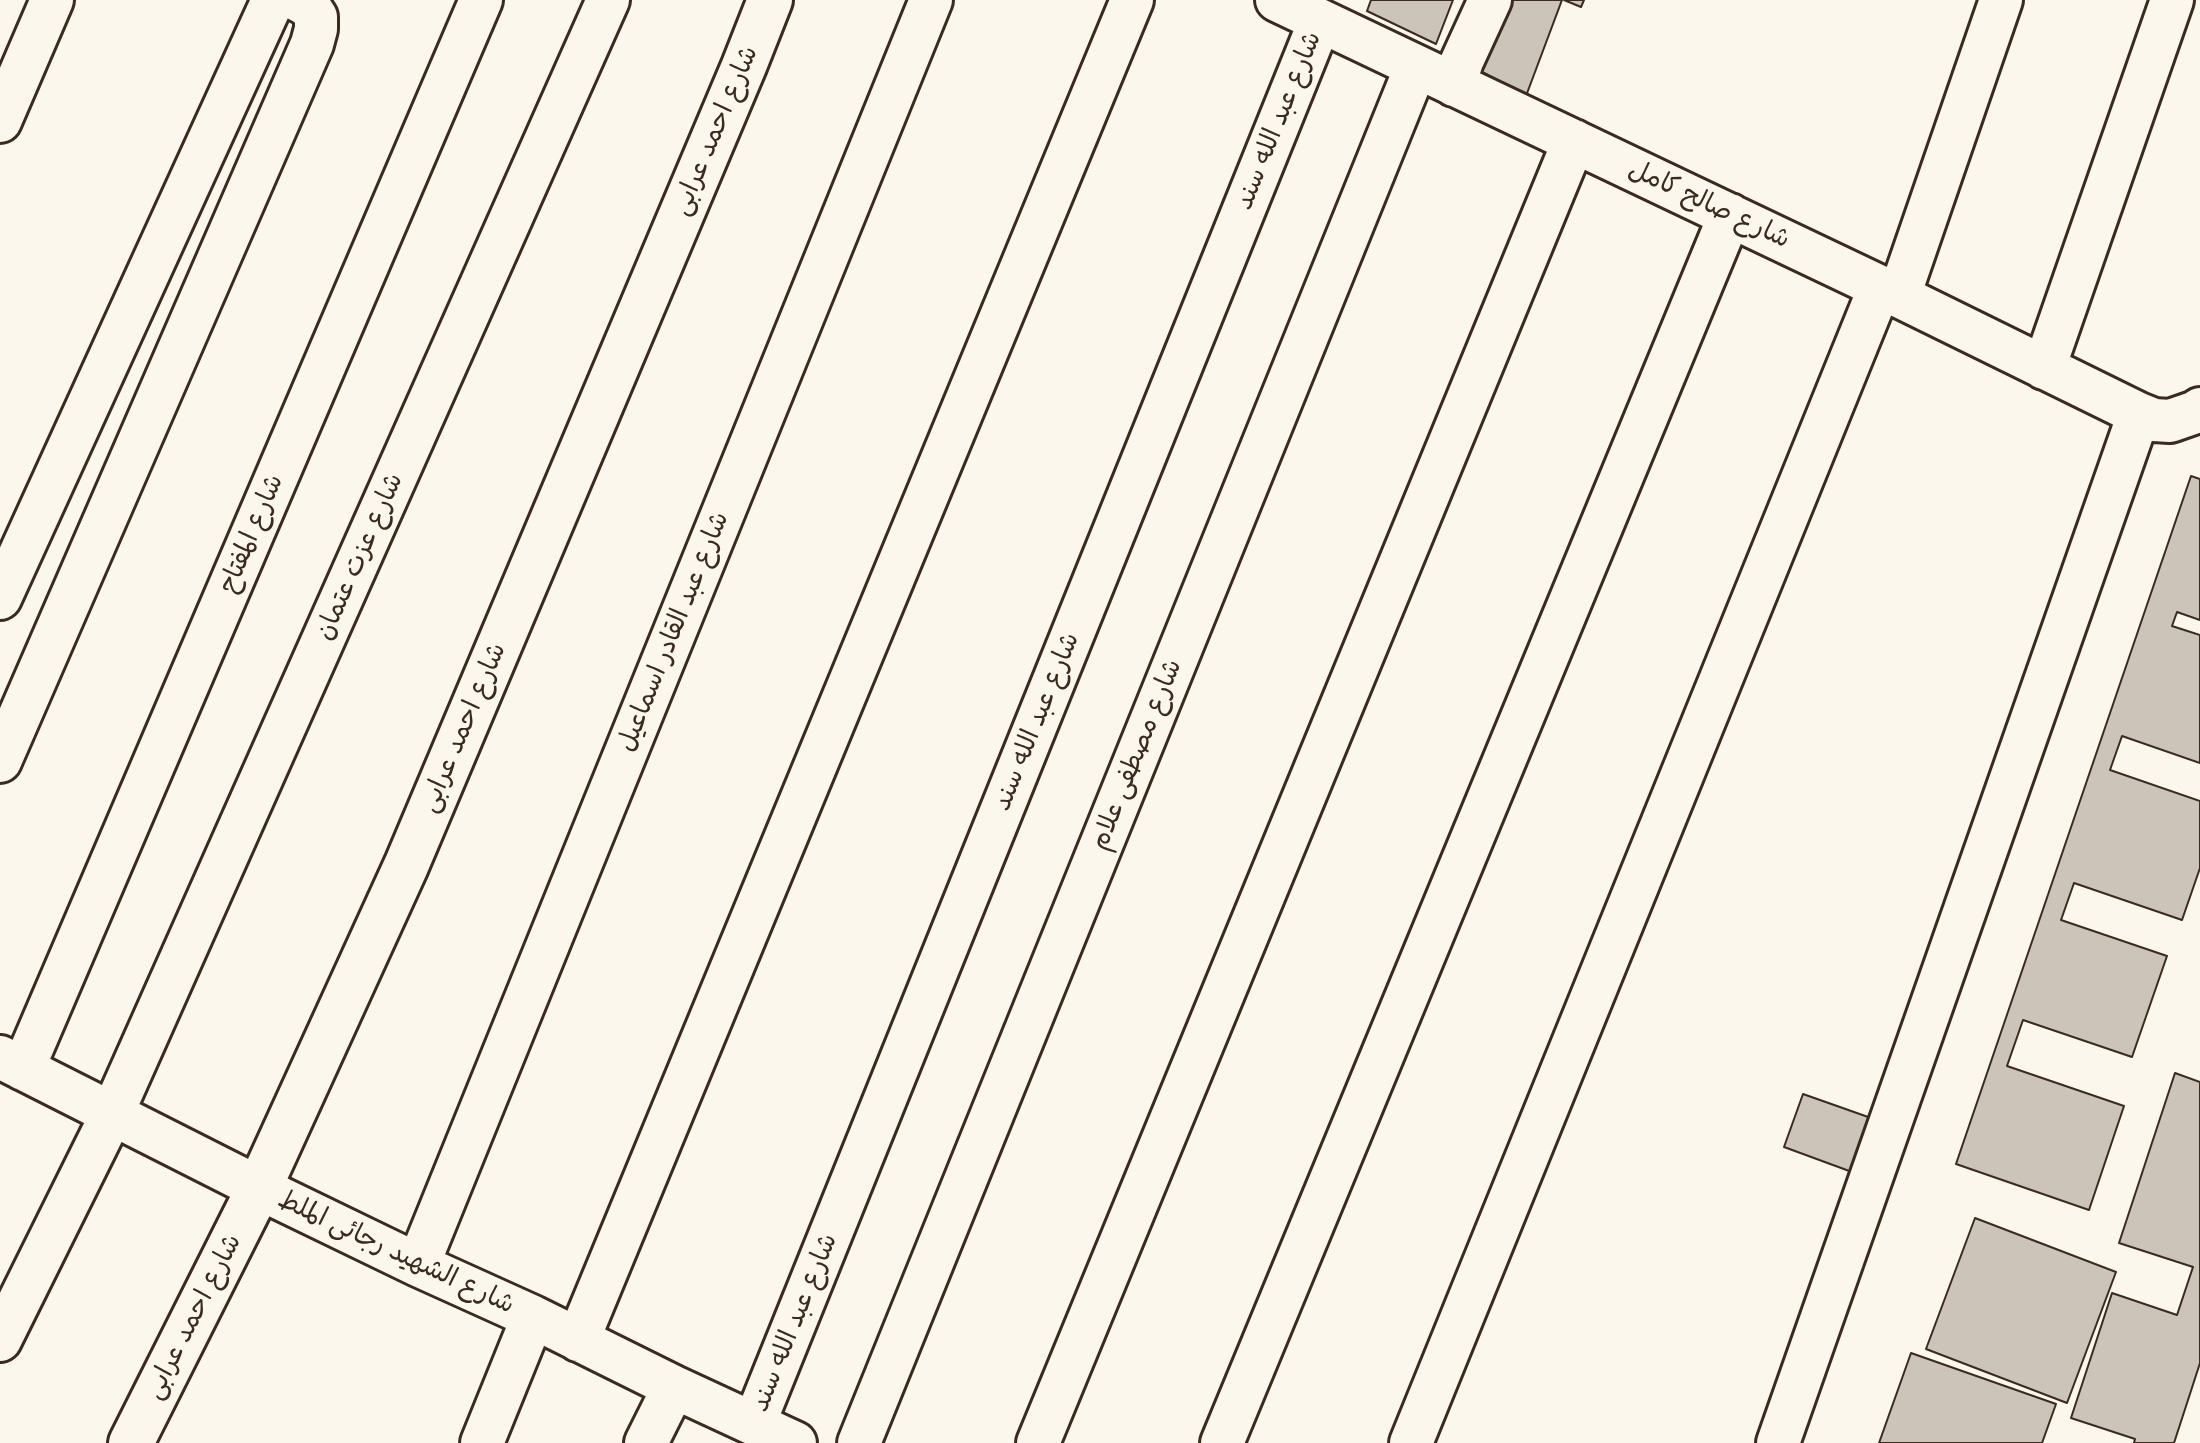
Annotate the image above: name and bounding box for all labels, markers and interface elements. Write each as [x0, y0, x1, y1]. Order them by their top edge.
street label: شارع عبد الله سند [1229, 27, 1329, 215]
street label: شارع احمد عرابى [666, 42, 766, 220]
street label: شارع صالح كامل [1623, 154, 1795, 256]
street label: شارع عزت عتمان [309, 469, 411, 645]
street label: شارع المفتاح [213, 470, 291, 598]
street label: شارع عبد القادر اسماعيل [612, 508, 736, 756]
street label: شارع عبد الله سند [987, 628, 1087, 816]
street label: شارع احمد عرابى [414, 639, 514, 817]
street label: شارع مصطفى علام [1085, 655, 1189, 855]
street label: شارع الشهيد رجائى الملط [273, 1185, 519, 1321]
street label: شارع احمد عرابى [139, 1229, 249, 1405]
street label: شارع عبد الله سند [745, 1229, 845, 1417]

